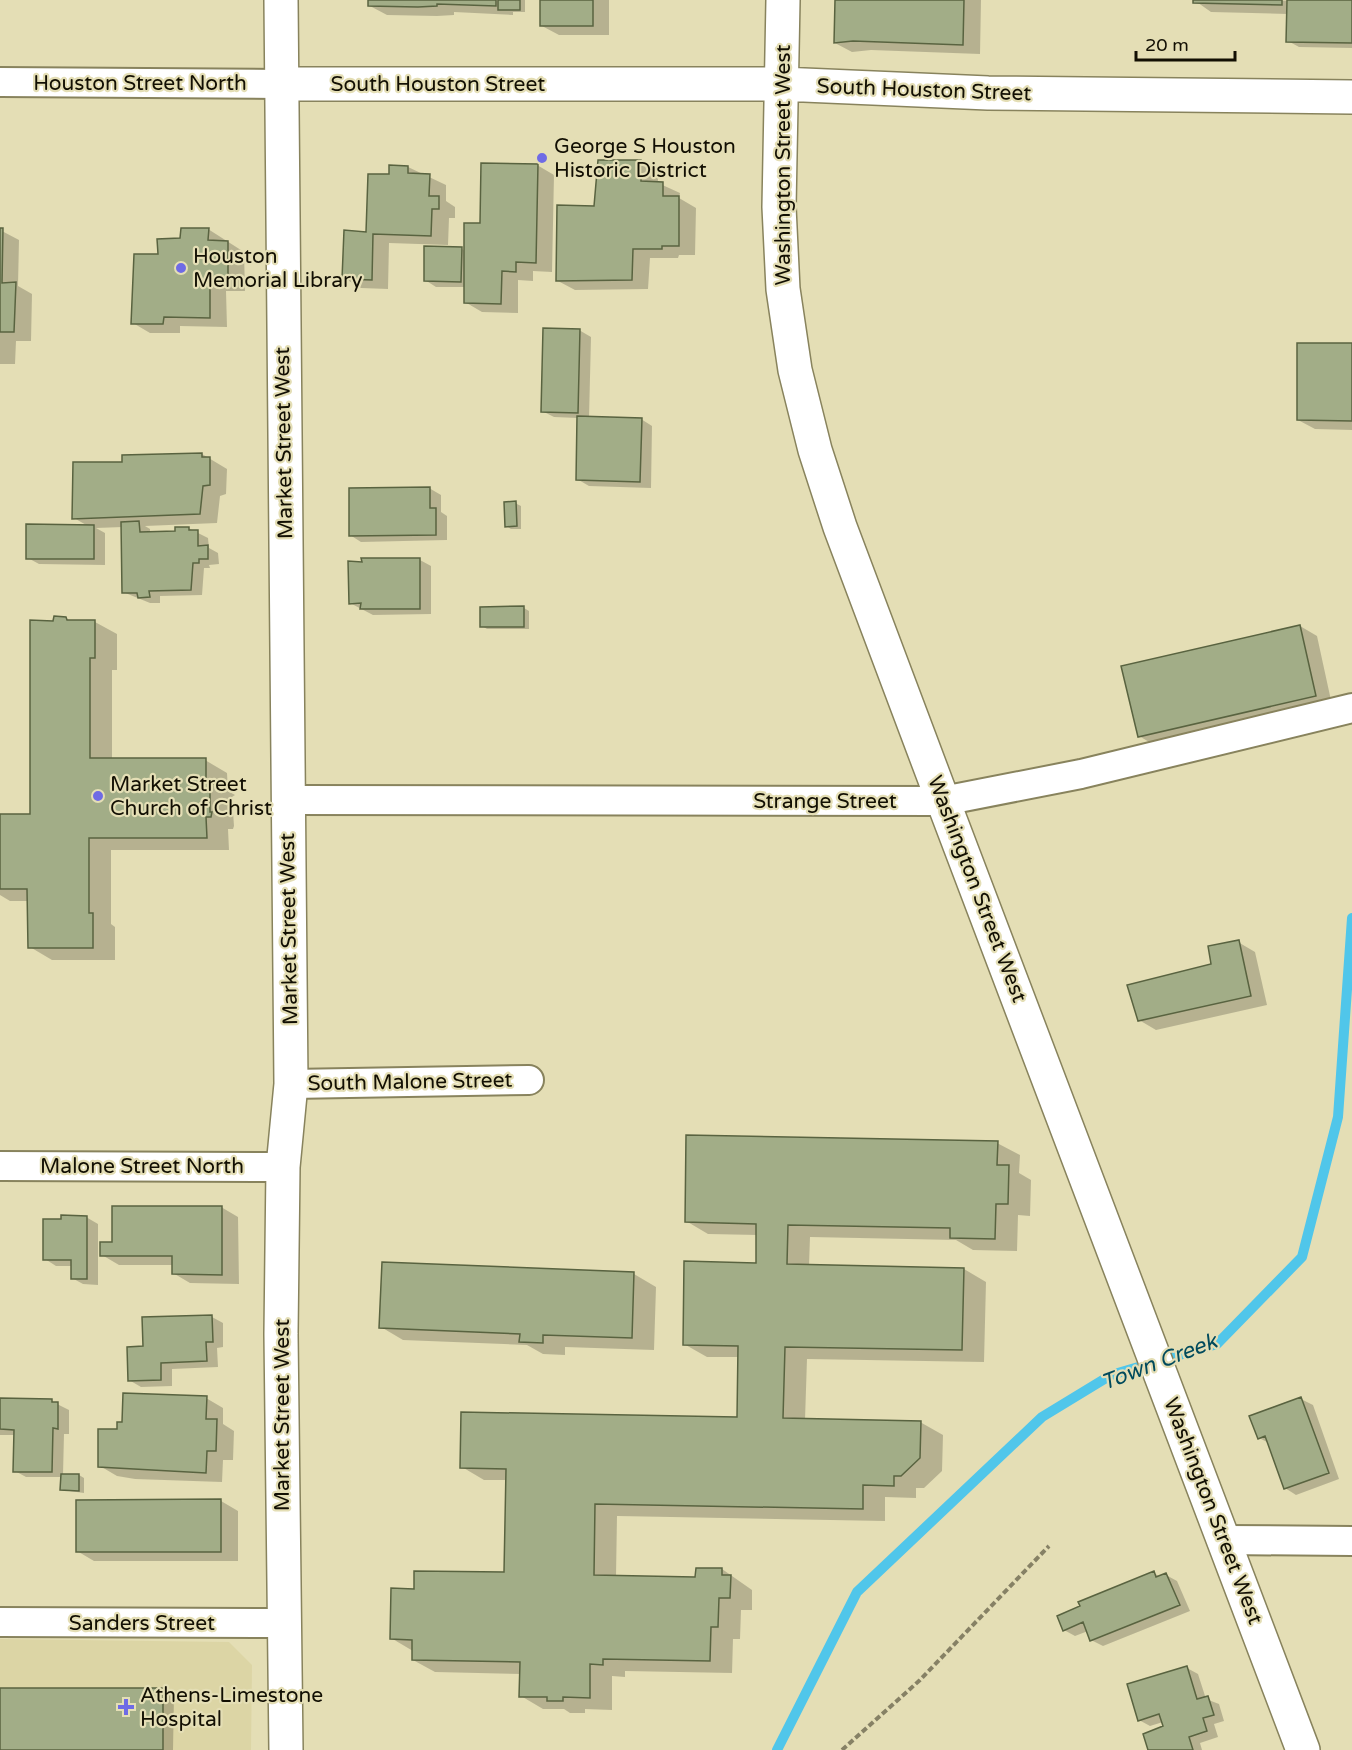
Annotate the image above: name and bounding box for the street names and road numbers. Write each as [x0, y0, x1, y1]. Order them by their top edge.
street label: Washington Street West [771, 45, 796, 285]
street label: Houston Street North [33, 71, 247, 96]
street label: South Houston Street [331, 72, 545, 97]
street label: South Houston Street [816, 74, 1032, 106]
street label: Market Street West [270, 347, 298, 539]
street label: Washington Street West [922, 772, 1032, 1006]
street label: Strange Street [753, 789, 897, 814]
street label: Market Street West [275, 833, 303, 1025]
street label: South Malone Street [307, 1068, 513, 1096]
street label: Malone Street North [40, 1154, 244, 1179]
street label: Market Street West [270, 1319, 295, 1511]
street label: Washington Street West [1158, 1394, 1268, 1628]
street label: Sanders Street [69, 1611, 215, 1636]

